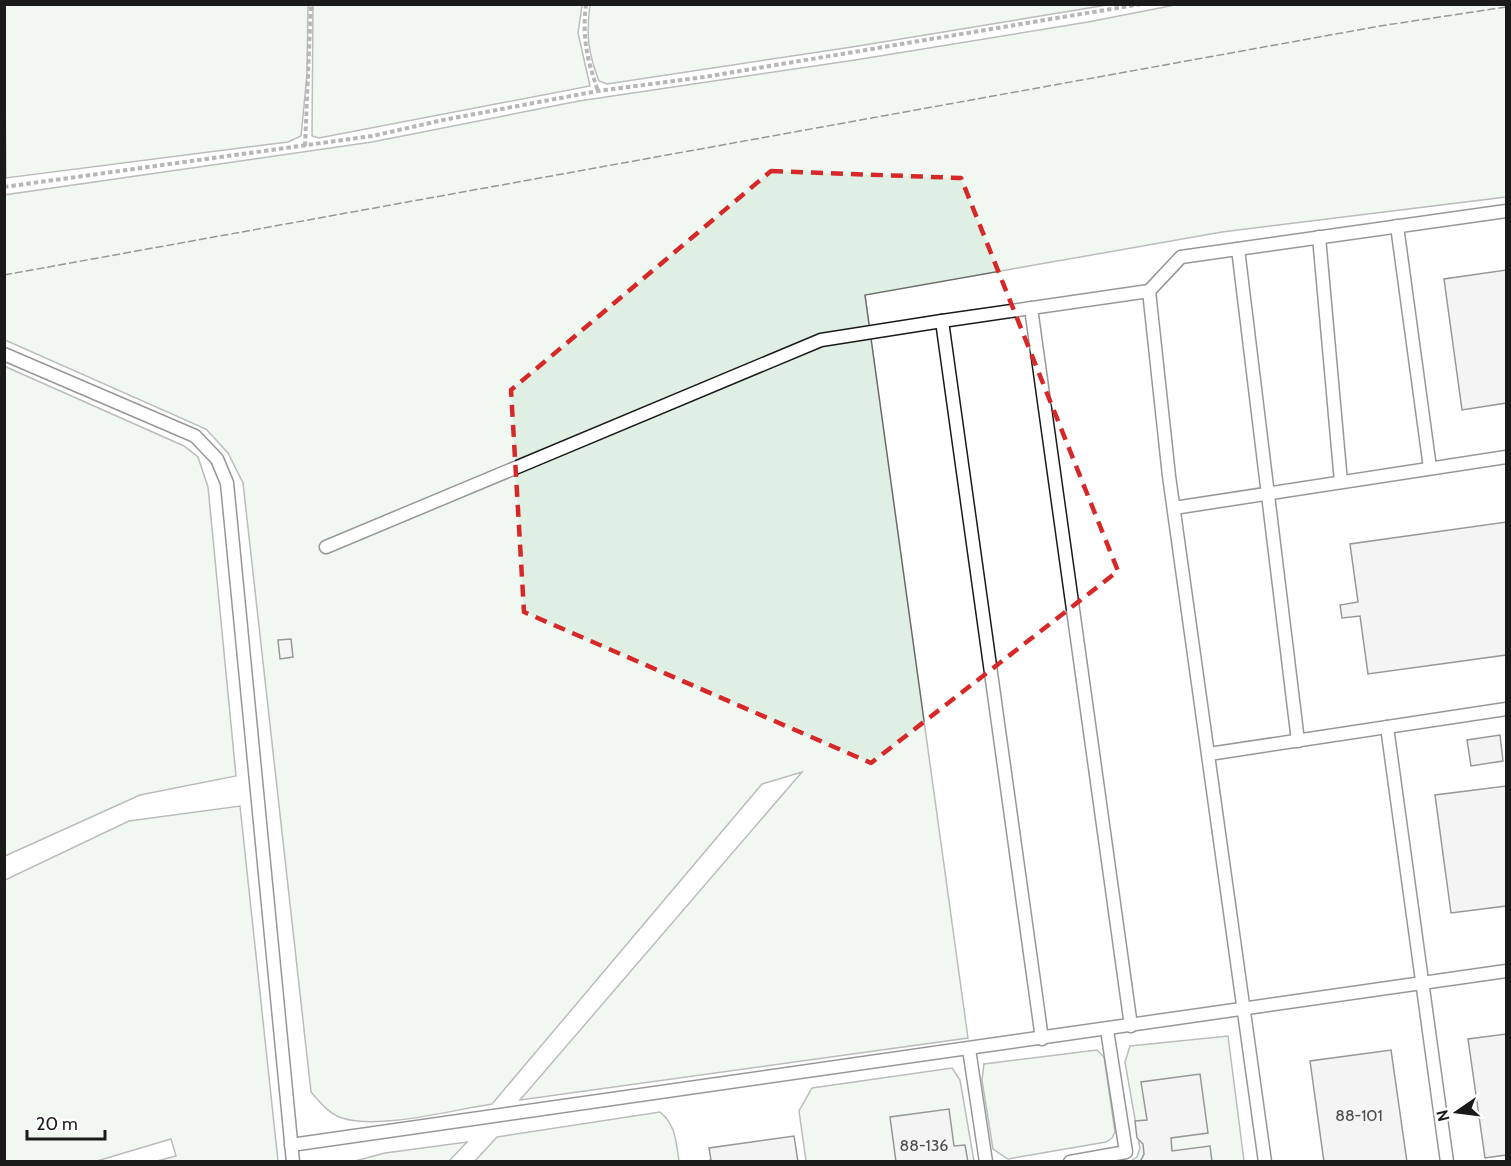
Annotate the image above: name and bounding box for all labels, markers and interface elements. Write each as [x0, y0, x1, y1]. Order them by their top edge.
north arrow [1427, 1082, 1487, 1142]
scale bar [27, 1103, 105, 1141]
house number: 88-101 [1335, 1106, 1383, 1125]
text: N [1432, 1108, 1454, 1123]
text: 20 m [36, 1113, 78, 1135]
house number: 88-136 [900, 1136, 948, 1155]

